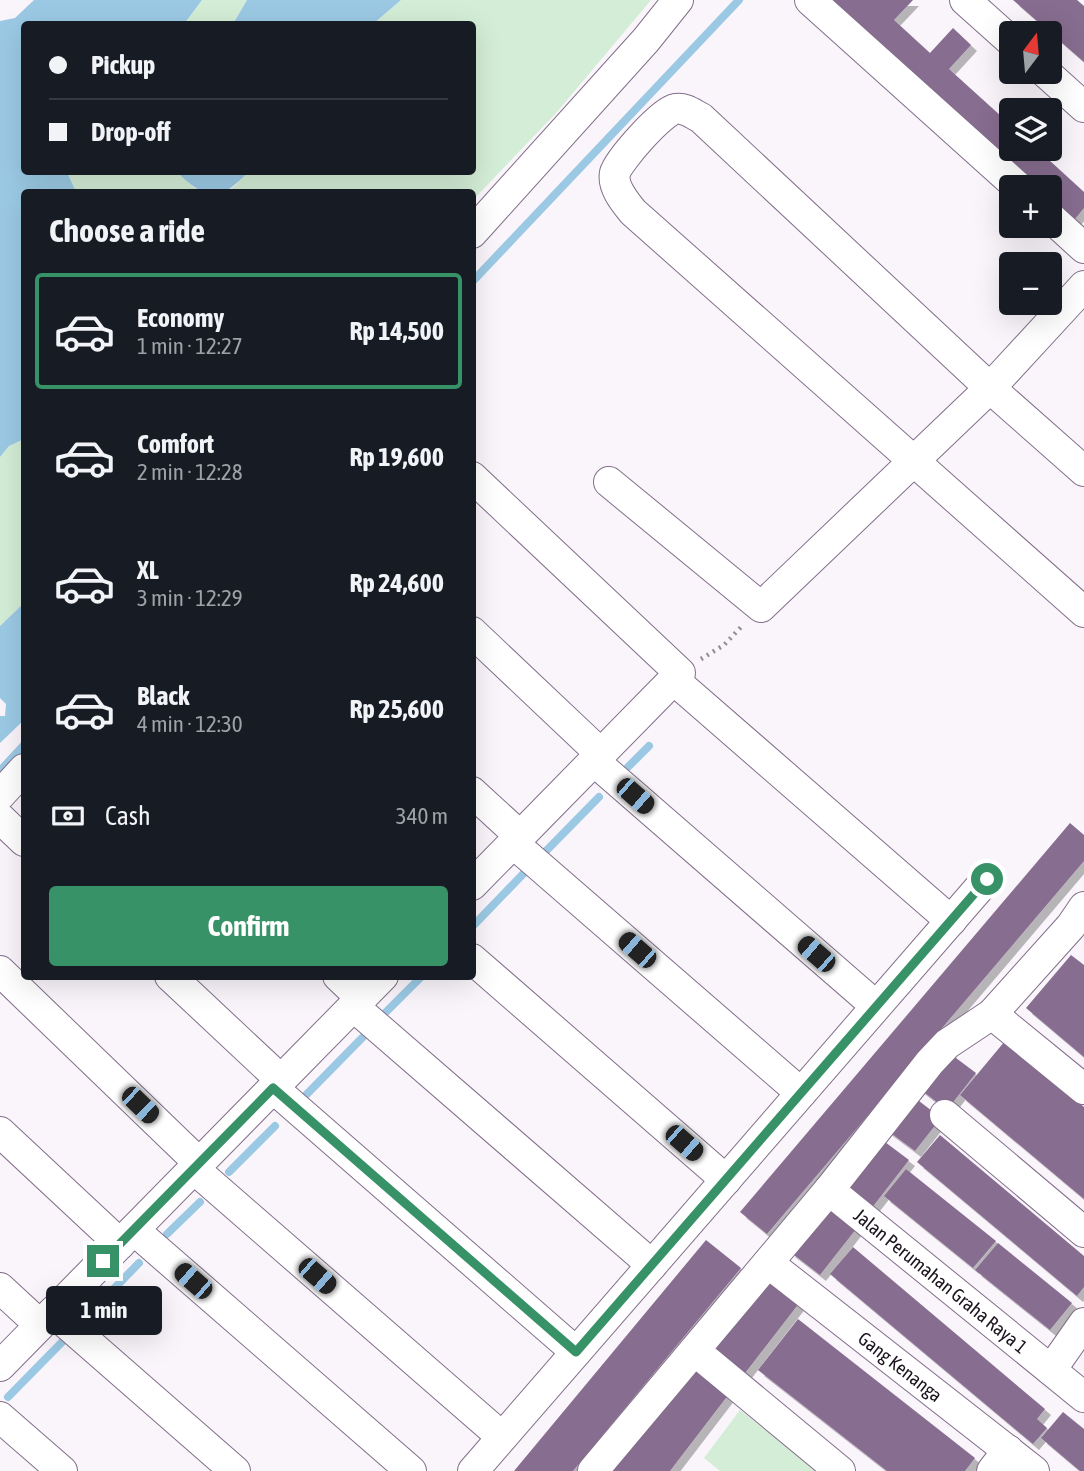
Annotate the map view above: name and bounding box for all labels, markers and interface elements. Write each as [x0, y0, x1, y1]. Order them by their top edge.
north arrow [999, 21, 1062, 84]
map controls [999, 21, 1062, 315]
text: Pickup [91, 50, 155, 80]
button: layers [999, 98, 1062, 161]
text: Drop-off [91, 117, 171, 147]
button: + [999, 175, 1062, 238]
text: Choose a ride [49, 212, 205, 249]
button: − [999, 252, 1062, 315]
icon: car [53, 300, 116, 363]
text: Economy [137, 303, 224, 333]
text: Rp 14,500 [349, 316, 444, 346]
text: 1 min · 12:27 [137, 333, 243, 359]
icon: car [53, 426, 116, 489]
text: Comfort [137, 429, 214, 459]
text: Rp 19,600 [349, 442, 444, 472]
text: 2 min · 12:28 [137, 459, 243, 485]
icon: car [53, 552, 116, 615]
text: XL [137, 555, 159, 585]
text: Rp 24,600 [349, 568, 444, 598]
text: 3 min · 12:29 [137, 585, 243, 611]
icon: car [53, 678, 116, 741]
text: Black [137, 681, 189, 711]
text: Rp 25,600 [349, 694, 444, 724]
text: 4 min · 12:30 [137, 711, 243, 737]
car [613, 774, 658, 818]
icon: cash [49, 797, 87, 835]
text: Cash [105, 801, 151, 831]
text: 340 m [396, 803, 448, 829]
route start [971, 863, 1003, 895]
button: Confirm [49, 886, 448, 966]
car [615, 928, 660, 972]
car [794, 932, 839, 976]
car [118, 1083, 163, 1127]
car [662, 1121, 707, 1165]
street label: Jalan Perumahan Graha Raya 1 [850, 1204, 1032, 1358]
route end [87, 1245, 119, 1277]
car [295, 1254, 340, 1298]
car [171, 1259, 216, 1303]
callout: 1 min [45, 1286, 161, 1334]
text: 1 min [81, 1297, 127, 1323]
street label: Gang Kenanga [854, 1327, 947, 1406]

